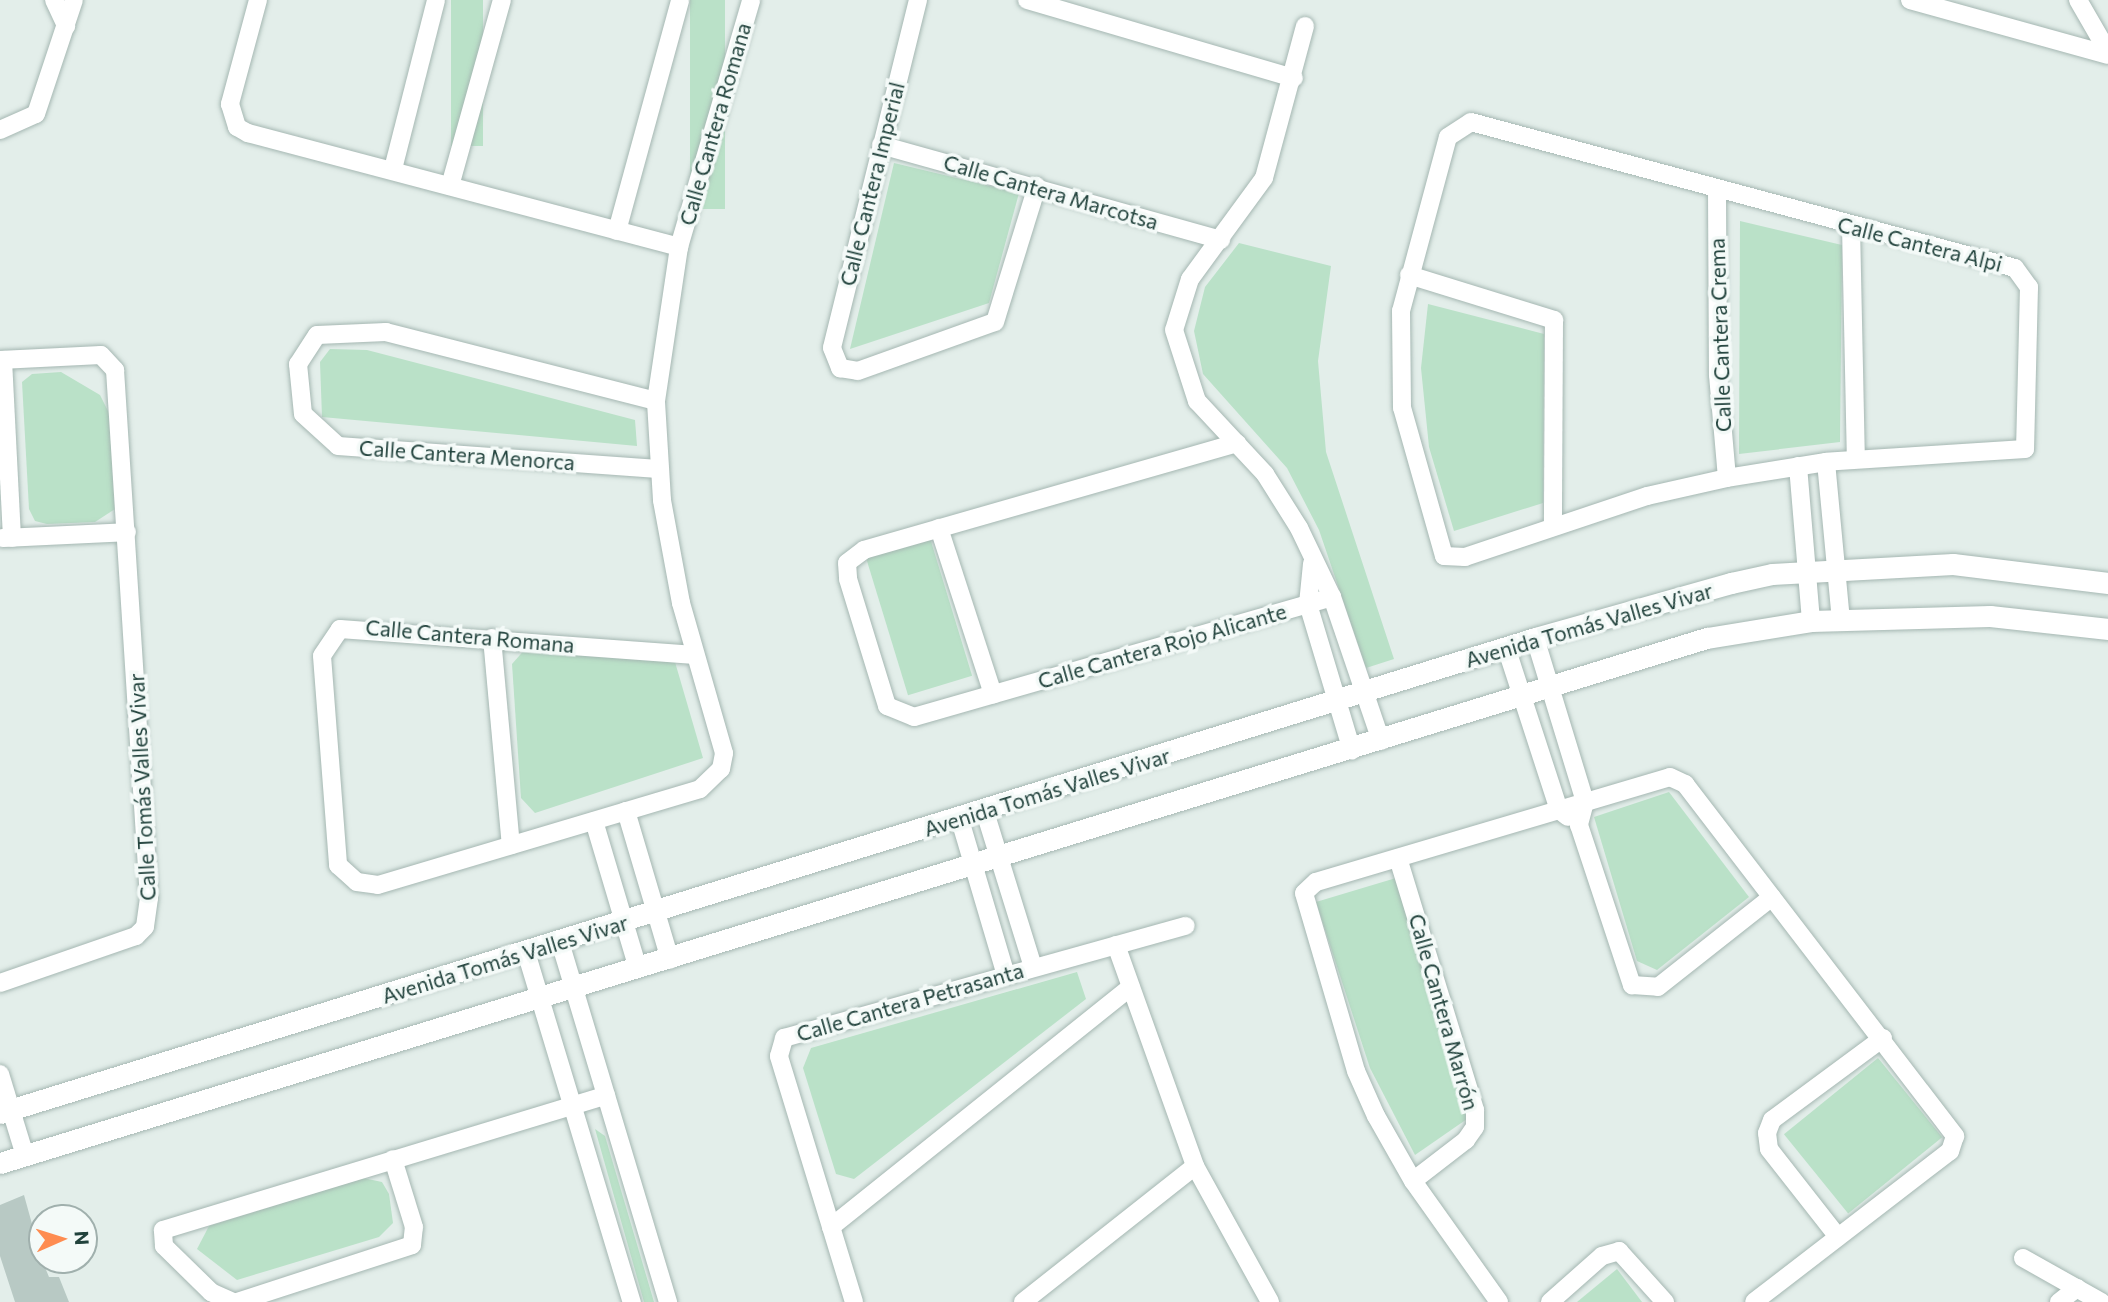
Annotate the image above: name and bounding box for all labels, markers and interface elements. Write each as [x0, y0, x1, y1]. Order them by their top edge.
street label: Calle Cantera Romana [674, 20, 756, 228]
street label: Calle Cantera Imperial [834, 80, 910, 288]
street label: Calle Cantera Marcotsa [941, 149, 1161, 235]
street label: Calle Cantera Alpi [1835, 211, 2005, 277]
street label: Calle Cantera Crema [1704, 238, 1736, 432]
street label: Calle Cantera Menorca [358, 435, 576, 475]
street label: Avenida Tomás Valles Vivar [1462, 578, 1716, 672]
street label: Calle Cantera Rojo Alicante [1035, 598, 1289, 694]
street label: Calle Cantera Romana [365, 614, 575, 658]
street label: Calle Tomás Valles Vivar [123, 673, 161, 901]
street label: Avenida Tomás Valles Vivar [921, 742, 1173, 842]
street label: Avenida Tomás Valles Vivar [379, 909, 631, 1009]
street label: Calle Cantera Marrón [1404, 911, 1484, 1113]
street label: Calle Cantera Petrasanta [794, 958, 1026, 1046]
north arrow [28, 1204, 98, 1274]
text: N [71, 1230, 94, 1246]

